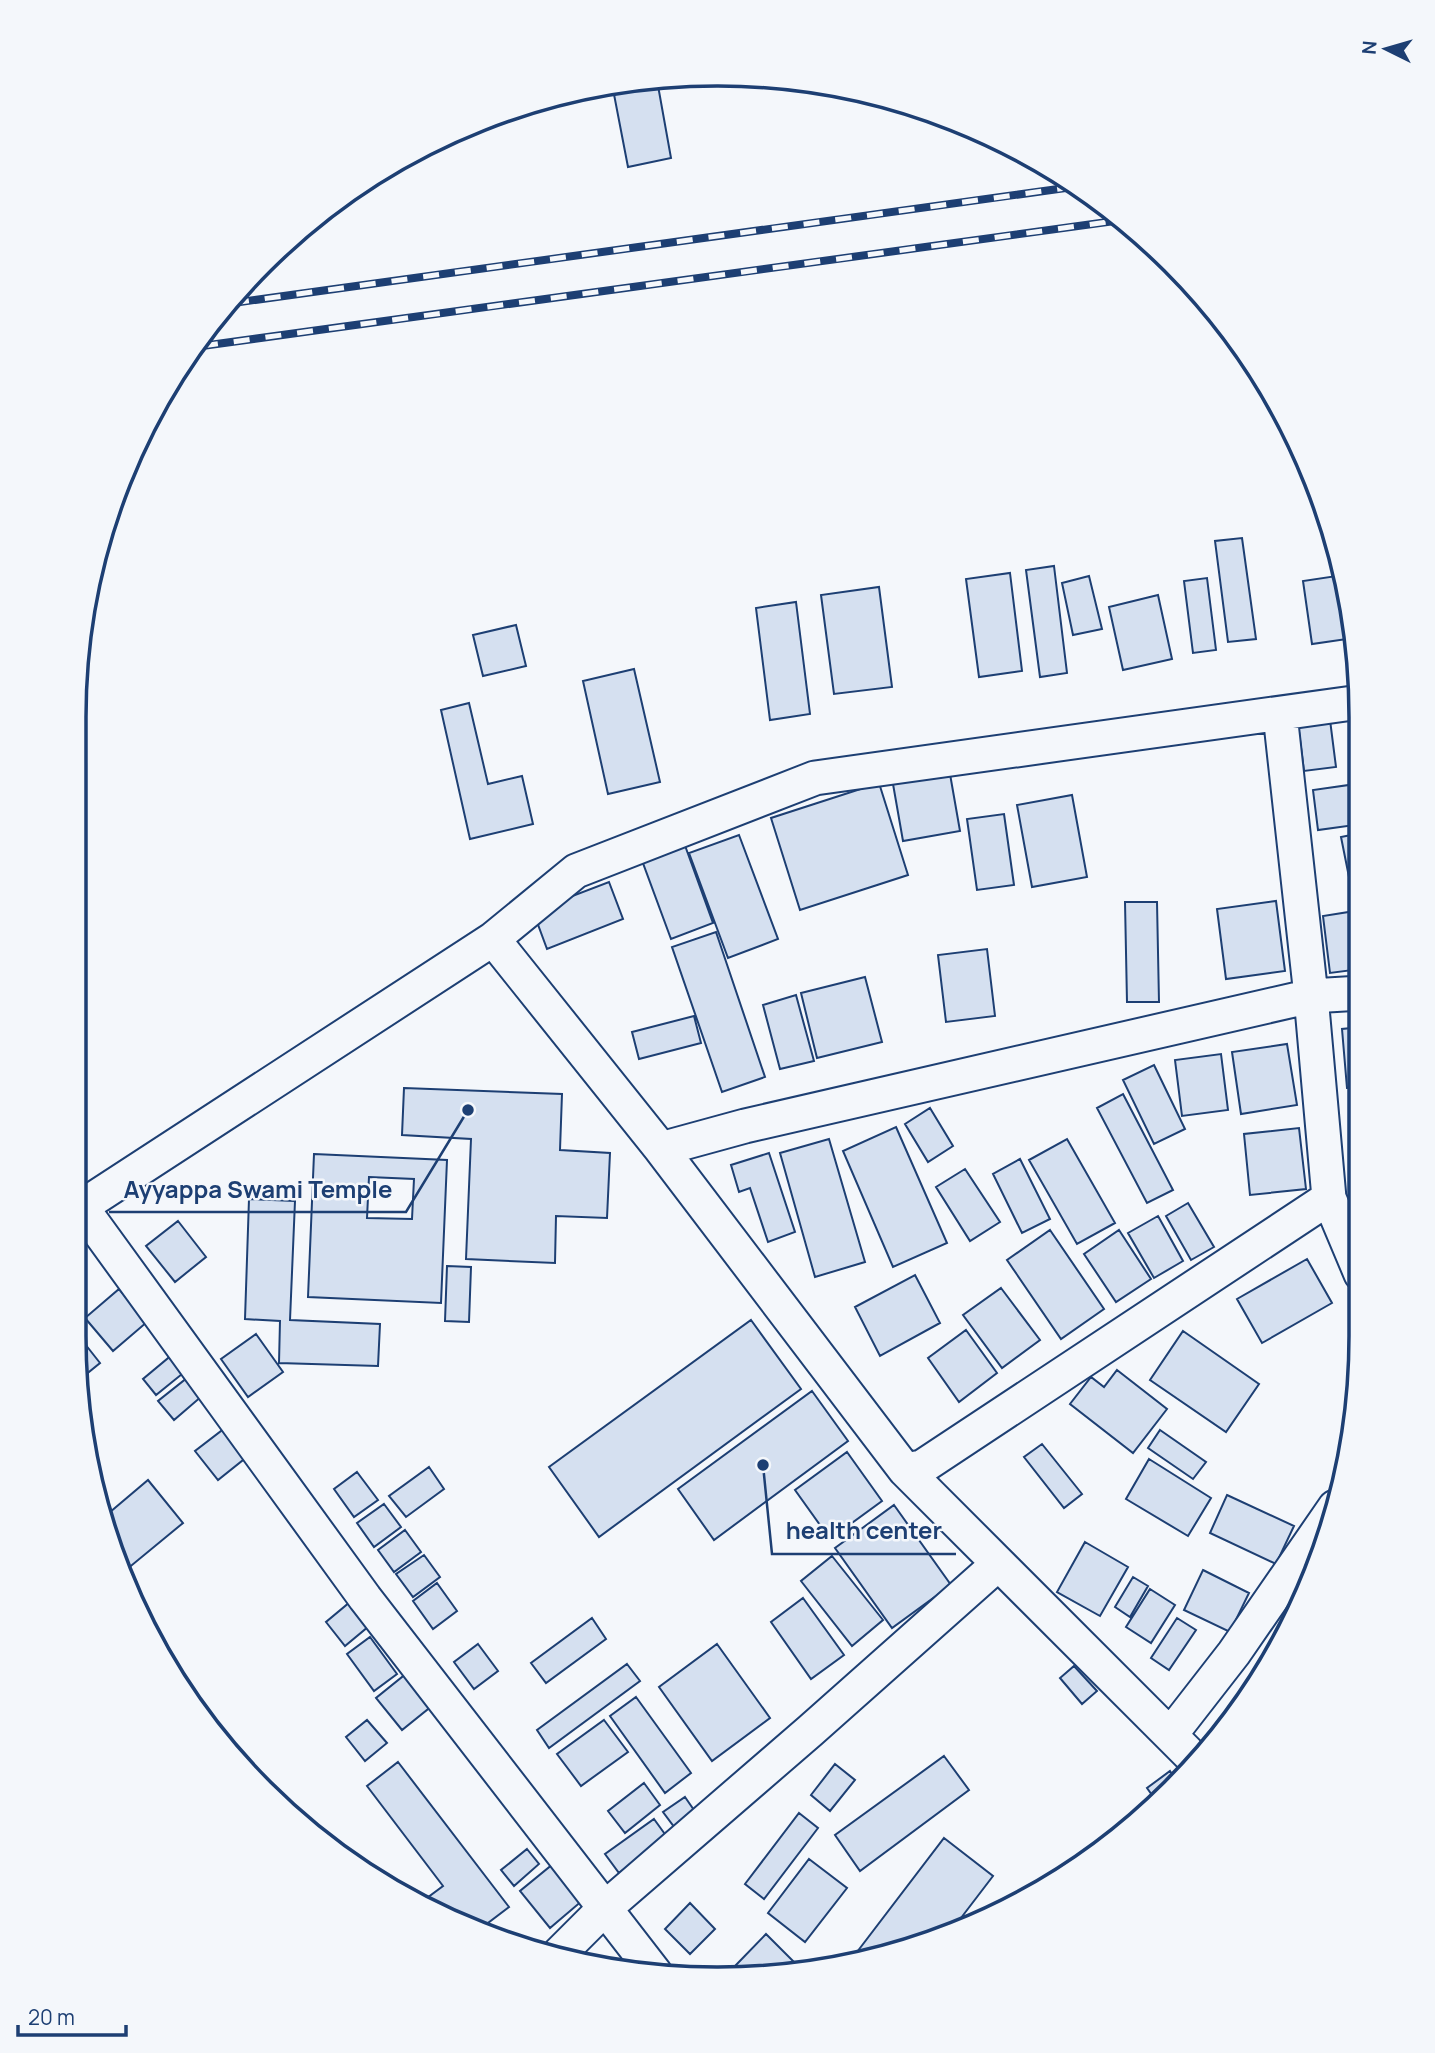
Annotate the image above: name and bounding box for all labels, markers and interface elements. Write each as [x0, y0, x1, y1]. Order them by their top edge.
north arrow [1351, 14, 1421, 84]
text: N [1356, 40, 1383, 55]
callout: Ayyappa Swami Temple [109, 1167, 406, 1212]
text: Ayyappa Swami Temple [124, 1172, 392, 1205]
callout: health center [772, 1509, 956, 1554]
text: health center [786, 1513, 942, 1546]
scale bar [18, 1994, 126, 2038]
text: 20 m [28, 2003, 75, 2031]

